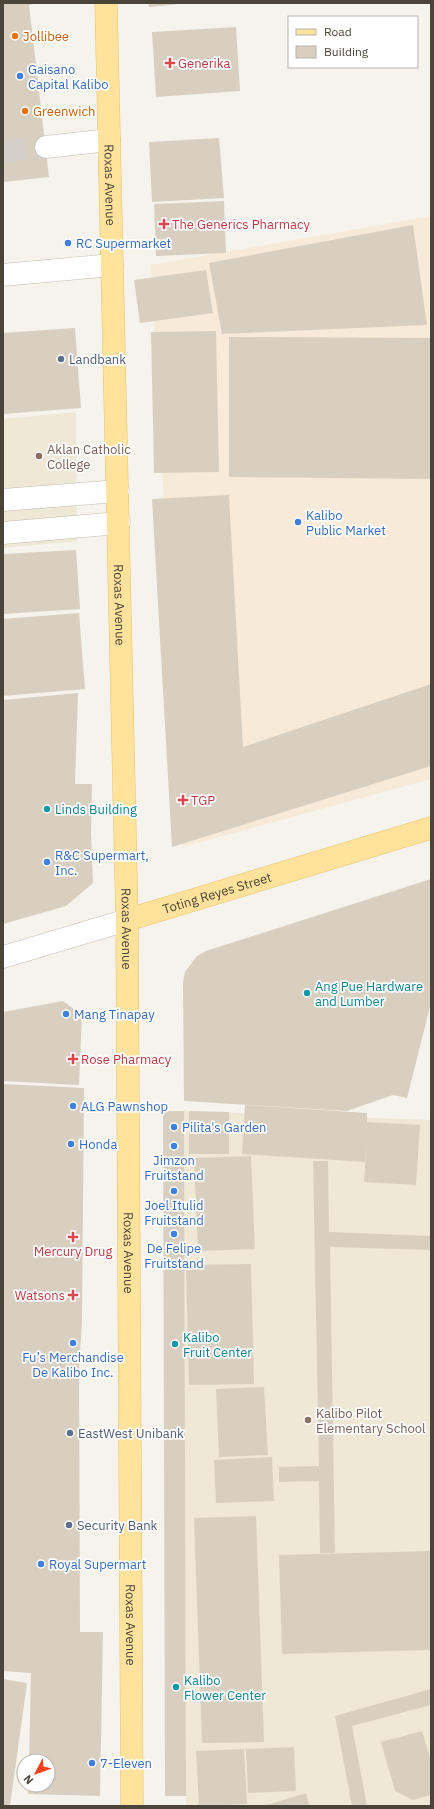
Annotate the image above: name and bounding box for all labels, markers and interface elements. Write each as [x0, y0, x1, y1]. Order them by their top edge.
legend [288, 16, 418, 68]
text: Road [324, 24, 352, 39]
place label: Jollibee [23, 28, 69, 45]
marker: Jollibee [10, 31, 20, 41]
text: Building [324, 44, 369, 59]
place label: Generika [178, 55, 231, 72]
marker: Generika [165, 58, 175, 68]
place label: Gaisano Capital Kalibo [28, 61, 109, 93]
marker: Gaisano Capital Kalibo [15, 71, 25, 81]
place label: Greenwich [33, 103, 96, 120]
marker: Greenwich [20, 106, 30, 116]
street label: Roxas Avenue [101, 144, 120, 226]
place label: The Generics Pharmacy [172, 216, 310, 233]
marker: The Generics Pharmacy [159, 219, 169, 229]
place label: RC Supermarket [76, 235, 171, 252]
marker: RC Supermarket [63, 238, 73, 248]
place label: Landbank [69, 351, 126, 368]
marker: Landbank [56, 354, 66, 364]
place label: Aklan Catholic College [47, 441, 131, 473]
marker: Aklan Catholic College [34, 451, 44, 461]
place label: Kalibo Public Market [306, 507, 386, 539]
marker: Kalibo Public Market [293, 517, 303, 527]
street label: Roxas Avenue [110, 564, 129, 646]
place label: TGP [191, 792, 215, 809]
marker: TGP [178, 795, 188, 805]
place label: Linds Building [55, 801, 137, 818]
marker: Linds Building [42, 804, 52, 814]
place label: R&C Supermart, Inc. [55, 847, 149, 879]
marker: R&C Supermart, Inc. [42, 857, 52, 867]
street label: Toting Reyes Street [160, 868, 273, 917]
street label: Roxas Avenue [118, 888, 136, 970]
place label: Ang Pue Hardware and Lumber [315, 978, 423, 1010]
marker: Ang Pue Hardware and Lumber [302, 988, 312, 998]
place label: Mang Tinapay [74, 1006, 155, 1023]
marker: Mang Tinapay [61, 1009, 71, 1019]
place label: Rose Pharmacy [81, 1051, 172, 1068]
marker: Rose Pharmacy [68, 1054, 78, 1064]
place label: ALG Pawnshop [81, 1098, 168, 1115]
marker: ALG Pawnshop [68, 1101, 78, 1111]
place label: Pilita's Garden [182, 1119, 267, 1136]
marker: Pilita's Garden [169, 1122, 179, 1132]
place label: Honda [79, 1136, 117, 1153]
marker: Honda [66, 1139, 76, 1149]
marker: Jimzon Fruitstand [169, 1141, 179, 1151]
place label: Jimzon Fruitstand [144, 1152, 204, 1184]
marker: Joel Itulid Fruitstand [169, 1186, 179, 1196]
place label: Joel Itulid Fruitstand [144, 1197, 204, 1229]
street label: Roxas Avenue [120, 1212, 138, 1294]
marker: De Felipe Fruitstand [169, 1229, 179, 1239]
marker: Mercury Drug [68, 1232, 78, 1242]
place label: De Felipe Fruitstand [144, 1240, 204, 1272]
place label: Mercury Drug [34, 1243, 112, 1260]
place label: Watsons [15, 1287, 65, 1304]
marker: Watsons [68, 1290, 78, 1300]
place label: Kalibo Fruit Center [183, 1329, 252, 1361]
marker: Fu’s Merchandise De Kalibo Inc. [68, 1338, 78, 1348]
marker: Kalibo Fruit Center [170, 1339, 180, 1349]
place label: Fu’s Merchandise De Kalibo Inc. [22, 1349, 124, 1381]
place label: Kalibo Pilot Elementary School [316, 1405, 426, 1437]
marker: Kalibo Pilot Elementary School [303, 1415, 313, 1425]
place label: EastWest Unibank [78, 1425, 184, 1442]
marker: EastWest Unibank [65, 1428, 75, 1438]
place label: Security Bank [77, 1517, 158, 1534]
marker: Security Bank [64, 1520, 74, 1530]
place label: Royal Supermart [49, 1556, 146, 1573]
marker: Royal Supermart [36, 1559, 46, 1569]
street label: Roxas Avenue [122, 1584, 140, 1666]
place label: Kalibo Flower Center [184, 1672, 266, 1704]
marker: Kalibo Flower Center [171, 1682, 181, 1692]
north arrow [16, 1753, 56, 1793]
place label: 7-Eleven [100, 1755, 152, 1772]
marker: 7-Eleven [87, 1758, 97, 1768]
text: N [21, 1772, 36, 1787]

